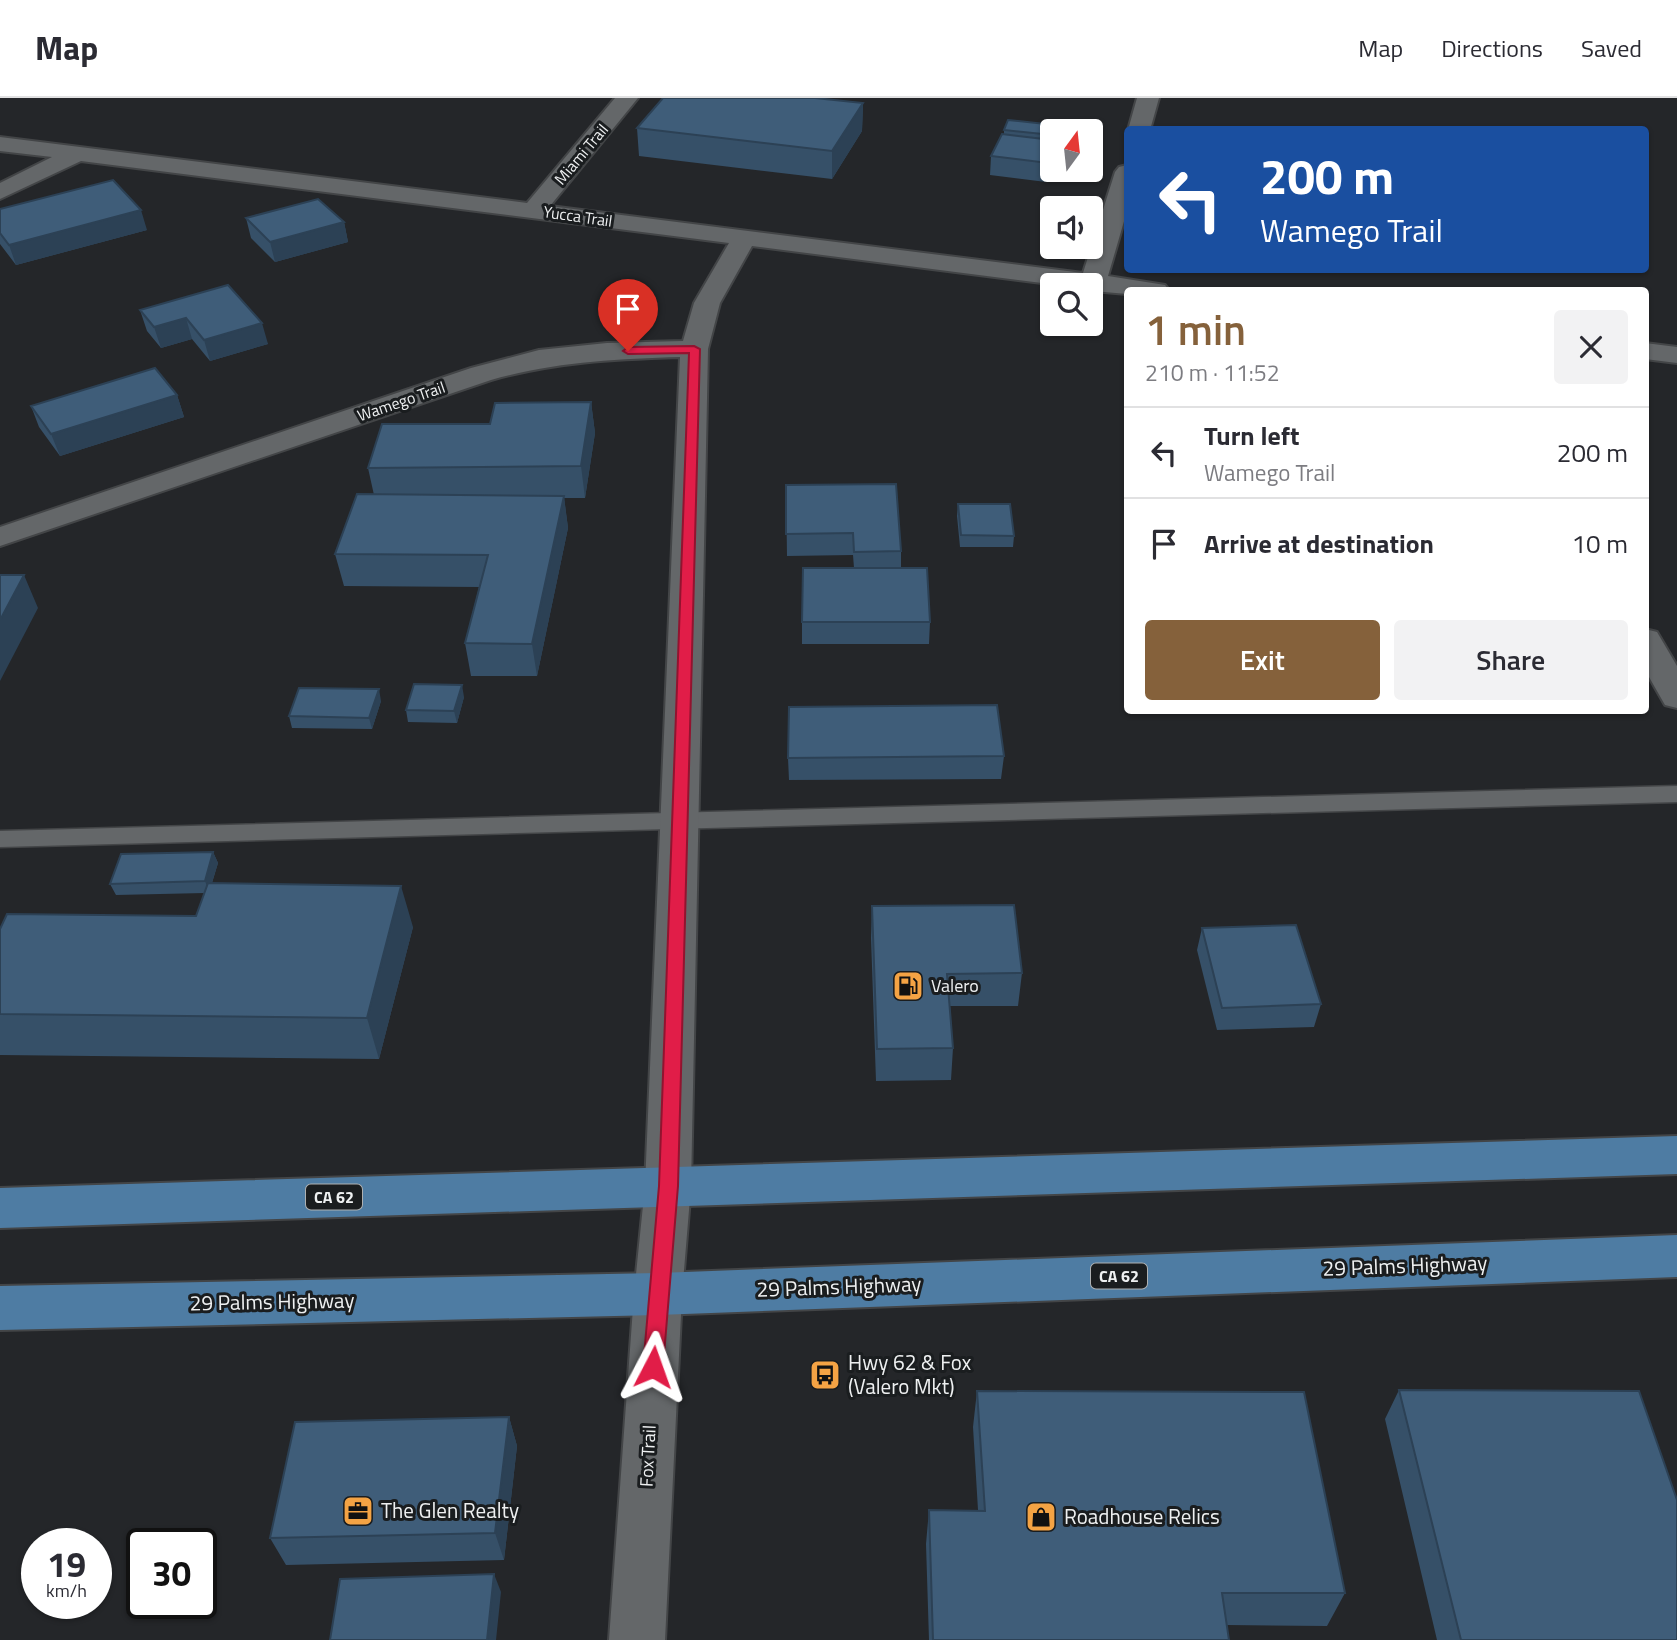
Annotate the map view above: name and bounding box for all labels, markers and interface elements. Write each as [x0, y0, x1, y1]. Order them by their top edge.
text: Map [35, 23, 98, 73]
text: Map [1358, 30, 1403, 66]
text: Directions [1441, 30, 1543, 66]
text: Saved [1581, 30, 1642, 66]
street label: Miami Trail [548, 118, 614, 190]
north arrow [1040, 119, 1102, 182]
map controls [1040, 119, 1103, 336]
text: 200 m [1260, 138, 1394, 213]
icon: left [1145, 154, 1236, 245]
button: sound [1040, 196, 1103, 259]
street label: Yucca Trail [542, 199, 614, 233]
text: Wamego Trail [1260, 206, 1443, 254]
button: search [1040, 273, 1103, 336]
pin [598, 279, 658, 351]
icon: arrive [609, 290, 647, 328]
text: 1 min [1145, 297, 1246, 361]
button: close [1554, 310, 1628, 384]
text: 210 m · 11:52 [1145, 355, 1280, 390]
street label: Wamego Trail [354, 375, 448, 427]
text: Turn left [1204, 416, 1299, 455]
text: 200 m [1557, 433, 1628, 472]
icon: left [1145, 434, 1183, 472]
text: Wamego Trail [1204, 455, 1335, 490]
text: Arrive at destination [1204, 524, 1434, 563]
text: 10 m [1571, 524, 1628, 563]
icon: arrive [1145, 525, 1183, 563]
button: Exit [1145, 620, 1380, 700]
button: Share [1394, 620, 1628, 700]
fuel station icon: Valero [891, 969, 925, 1003]
place label: Valero [931, 972, 979, 999]
road number: CA 62 [306, 1184, 362, 1210]
street label: 29 Palms Highway [1322, 1246, 1488, 1284]
road number: CA 62 [1091, 1264, 1147, 1288]
street label: 29 Palms Highway [756, 1267, 922, 1305]
street label: 29 Palms Highway [189, 1284, 355, 1318]
position arrow [616, 1330, 690, 1404]
place label: Hwy 62 & Fox (Valero Mkt) [848, 1346, 972, 1402]
bus stop icon: Hwy 62 & Fox (Valero Mkt) [808, 1358, 842, 1392]
street label: Fox Trail [632, 1424, 663, 1488]
office icon: The Glen Realty [341, 1494, 375, 1528]
place label: The Glen Realty [381, 1494, 519, 1526]
shop icon: Roadhouse Relics [1024, 1500, 1058, 1534]
place label: Roadhouse Relics [1064, 1500, 1220, 1532]
speed limit sign: 30 [126, 1528, 217, 1619]
text: 19 [47, 1537, 86, 1591]
text: km/h [46, 1577, 87, 1604]

